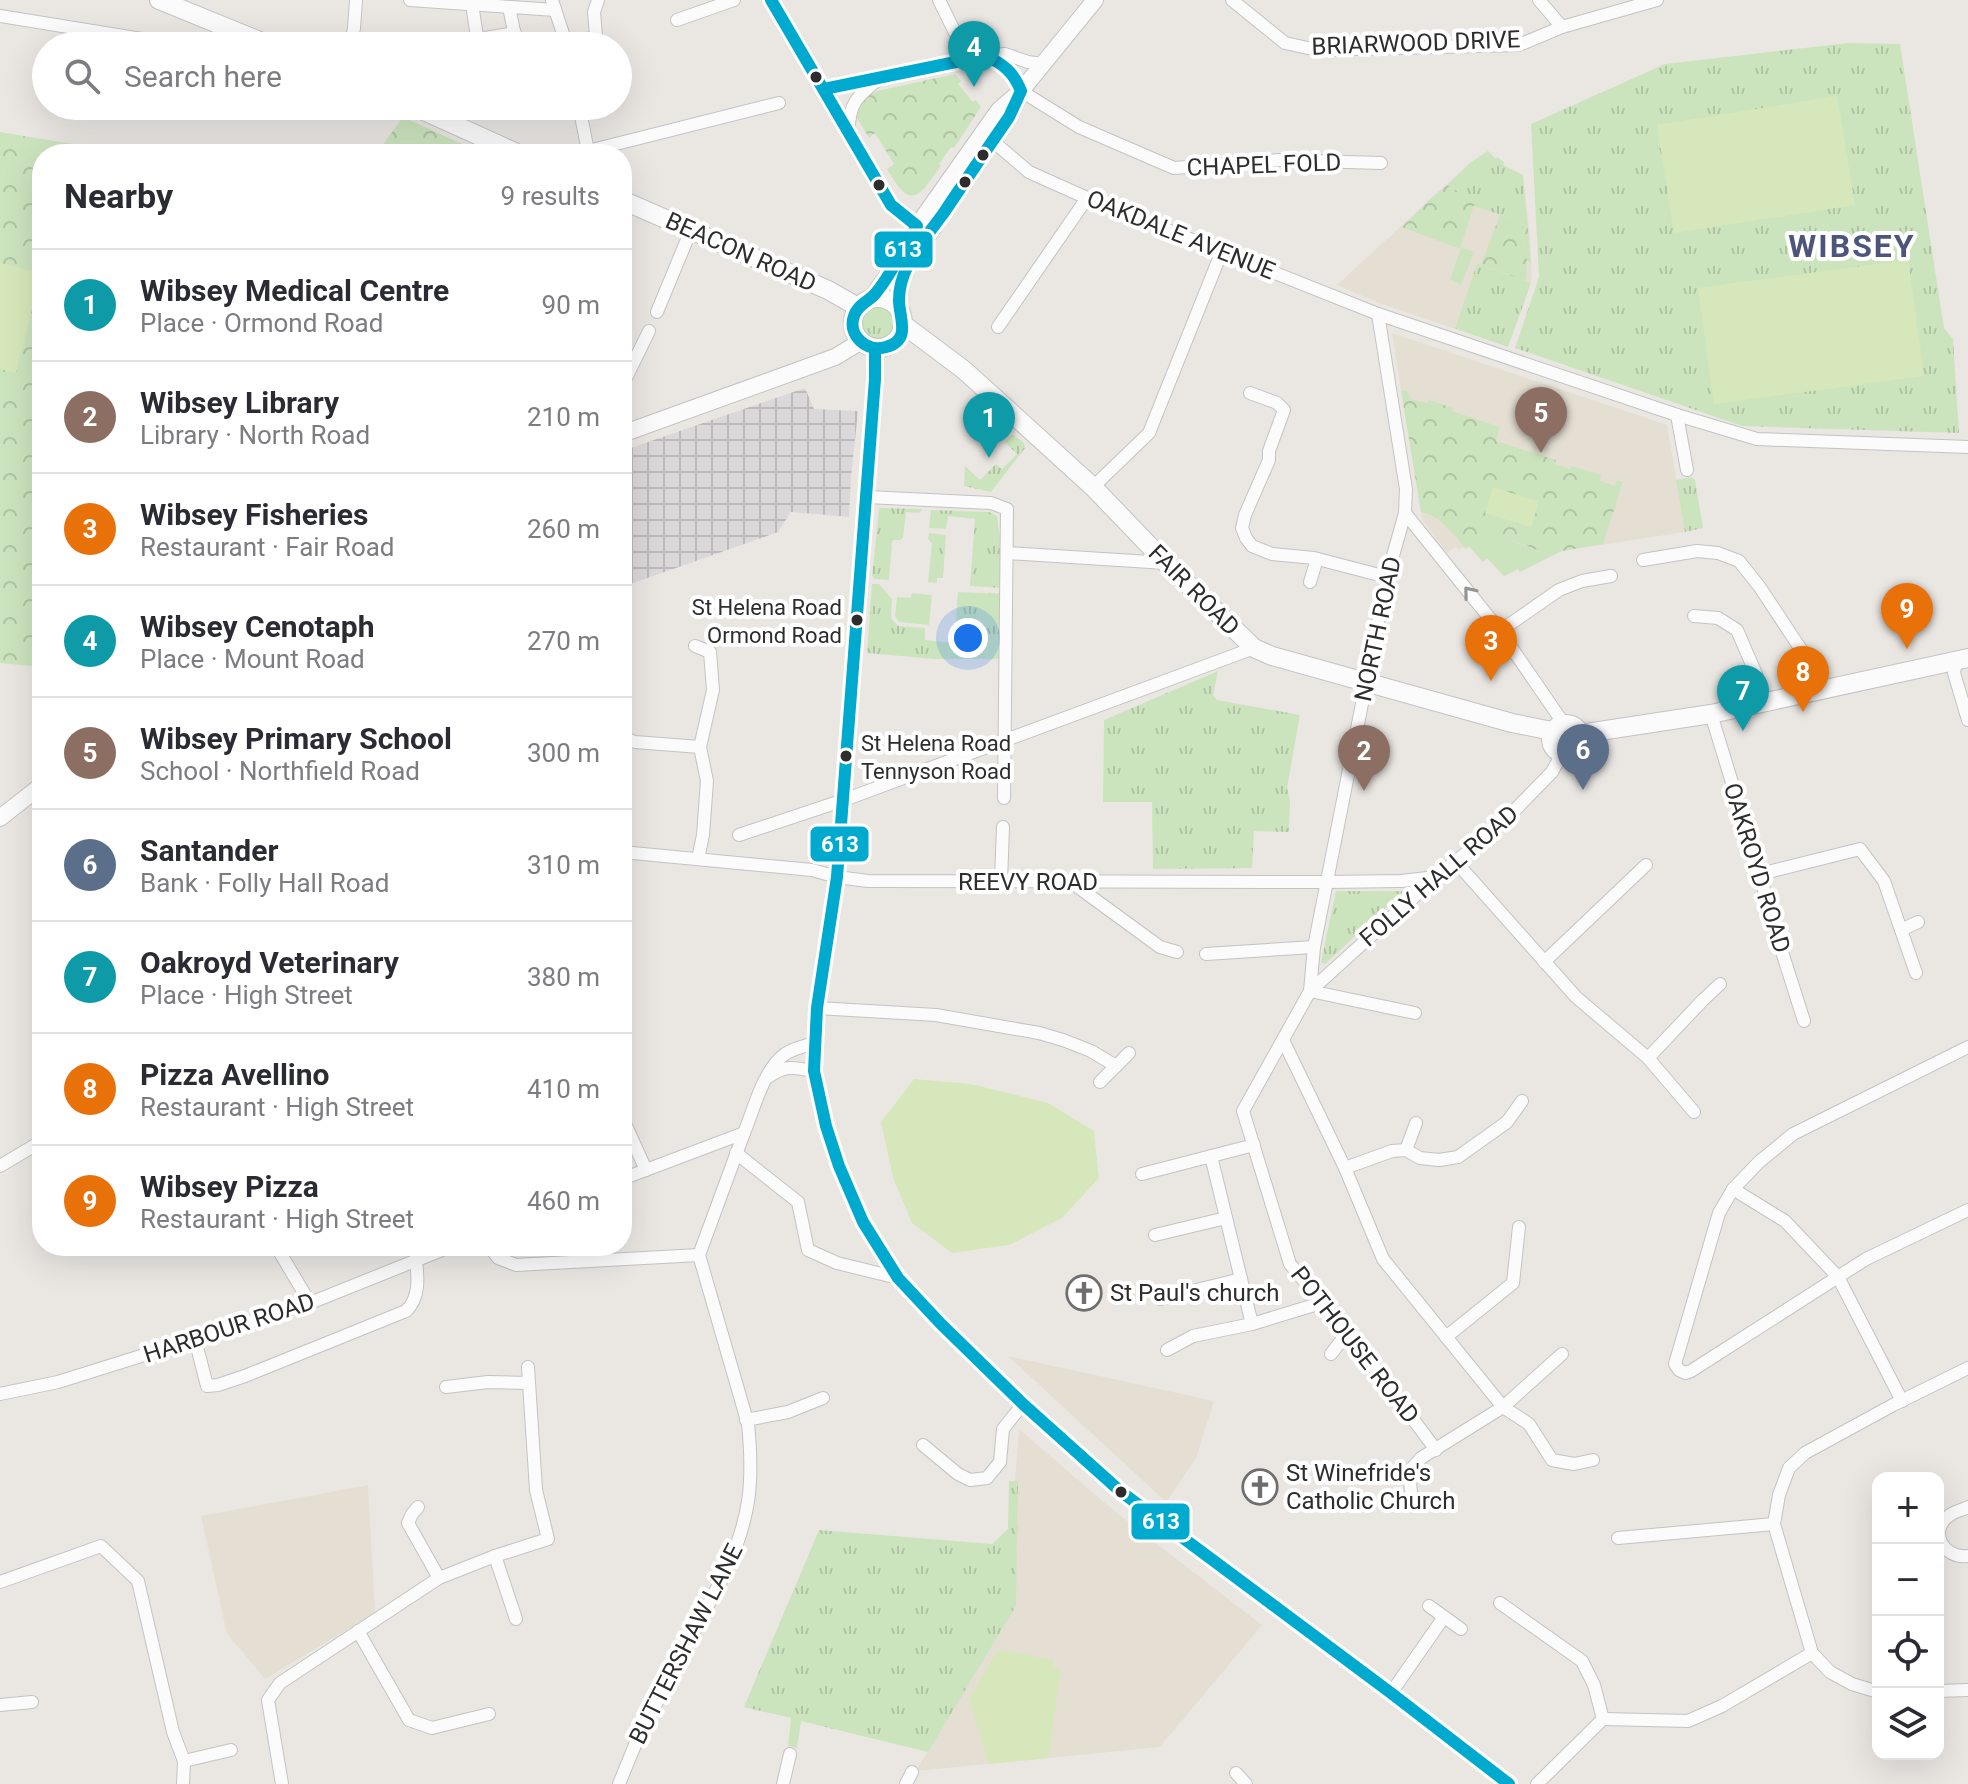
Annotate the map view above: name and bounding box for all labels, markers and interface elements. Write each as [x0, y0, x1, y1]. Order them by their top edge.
pin: 4 [948, 21, 1000, 87]
street label: BRIARWOOD DRIVE [1311, 25, 1521, 61]
search box [32, 32, 632, 120]
icon: search [60, 54, 104, 98]
text: Search here [124, 59, 282, 94]
unlabelled marker [808, 69, 824, 85]
unlabelled marker [975, 147, 991, 163]
street label: CHAPEL FOLD [1186, 148, 1342, 182]
unlabelled marker [957, 174, 973, 190]
text: Nearby [64, 176, 173, 216]
unlabelled marker [871, 177, 887, 193]
text: 9 results [501, 181, 600, 211]
street label: OAKDALE AVENUE [1083, 184, 1279, 286]
street label: BEACON ROAD [661, 206, 821, 298]
district label: WIBSEY [1788, 227, 1916, 265]
line badge: 613 [873, 230, 934, 269]
text: 613 [884, 237, 922, 262]
text: Wibsey Medical Centre [140, 273, 449, 308]
text: 1 [83, 290, 97, 320]
text: 90 m [542, 290, 600, 320]
text: Place · Ormond Road [140, 308, 383, 338]
text: Wibsey Library [140, 385, 339, 420]
pin: 5 [1515, 387, 1567, 453]
pin: 1 [963, 392, 1015, 458]
text: 2 [83, 402, 97, 432]
text: 210 m [527, 402, 600, 432]
text: Library · North Road [140, 420, 370, 450]
text: Wibsey Fisheries [140, 497, 368, 532]
text: 3 [83, 514, 97, 544]
text: 260 m [527, 514, 600, 544]
text: Restaurant · Fair Road [140, 532, 395, 562]
street label: FAIR ROAD [1143, 539, 1245, 641]
street label: NORTH ROAD [1349, 554, 1407, 704]
pin: 9 [1881, 583, 1933, 649]
one-way arrow [1464, 587, 1479, 602]
place label: St Helena Road Ormond Road [692, 595, 842, 648]
text: Wibsey Cenotaph [140, 609, 375, 644]
marker: St Helena Road Ormond Road [849, 612, 865, 628]
pin: 3 [1465, 615, 1517, 681]
your location [948, 618, 988, 658]
text: 4 [83, 626, 97, 656]
text: 270 m [527, 626, 600, 656]
text: Place · Mount Road [140, 644, 365, 674]
pin: 8 [1777, 646, 1829, 712]
pin: 7 [1717, 665, 1769, 731]
text: Wibsey Primary School [140, 721, 452, 756]
pin: 6 [1557, 724, 1609, 790]
pin: 2 [1338, 725, 1390, 791]
place label: St Helena Road Tennyson Road [861, 731, 1011, 784]
text: 5 [83, 738, 97, 768]
text: 300 m [527, 738, 600, 768]
marker: St Helena Road Tennyson Road [838, 748, 854, 764]
text: School · Northfield Road [140, 756, 420, 786]
street label: OAKROYD ROAD [1718, 780, 1796, 956]
street label: FOLLY HALL ROAD [1354, 800, 1524, 952]
line badge: 613 [809, 825, 870, 863]
text: 613 [821, 832, 859, 857]
text: Santander [140, 833, 278, 868]
text: 6 [83, 850, 97, 880]
text: 310 m [527, 850, 600, 880]
text: Bank · Folly Hall Road [140, 868, 389, 898]
street label: REEVY ROAD [958, 868, 1098, 896]
text: Oakroyd Veterinary [140, 945, 399, 980]
text: 7 [83, 962, 97, 992]
text: 380 m [527, 962, 600, 992]
text: Place · High Street [140, 980, 353, 1010]
text: Pizza Avellino [140, 1057, 330, 1092]
text: 8 [83, 1074, 97, 1104]
text: 410 m [527, 1074, 600, 1104]
text: Restaurant · High Street [140, 1092, 414, 1122]
text: Wibsey Pizza [140, 1169, 319, 1204]
text: 9 [83, 1186, 97, 1216]
text: 460 m [527, 1186, 600, 1216]
text: Restaurant · High Street [140, 1204, 414, 1234]
street label: POTHOUSE ROAD [1285, 1261, 1425, 1429]
church icon: St Paul's church [1065, 1274, 1103, 1312]
place label: St Paul's church [1110, 1279, 1280, 1307]
street label: HARBOUR ROAD [140, 1287, 318, 1369]
place label: St Winefride's Catholic Church [1286, 1459, 1455, 1515]
church icon: St Winefride's Catholic Church [1241, 1468, 1279, 1506]
map controls [1872, 1472, 1944, 1760]
button: + [1872, 1472, 1944, 1544]
unlabelled marker [1113, 1484, 1129, 1500]
line badge: 613 [1130, 1502, 1191, 1541]
text: 613 [1142, 1509, 1180, 1534]
street label: BUTTERSHAW LANE [623, 1539, 749, 1749]
button: − [1872, 1544, 1944, 1616]
button: locate [1872, 1616, 1944, 1688]
button: layers [1872, 1688, 1944, 1760]

